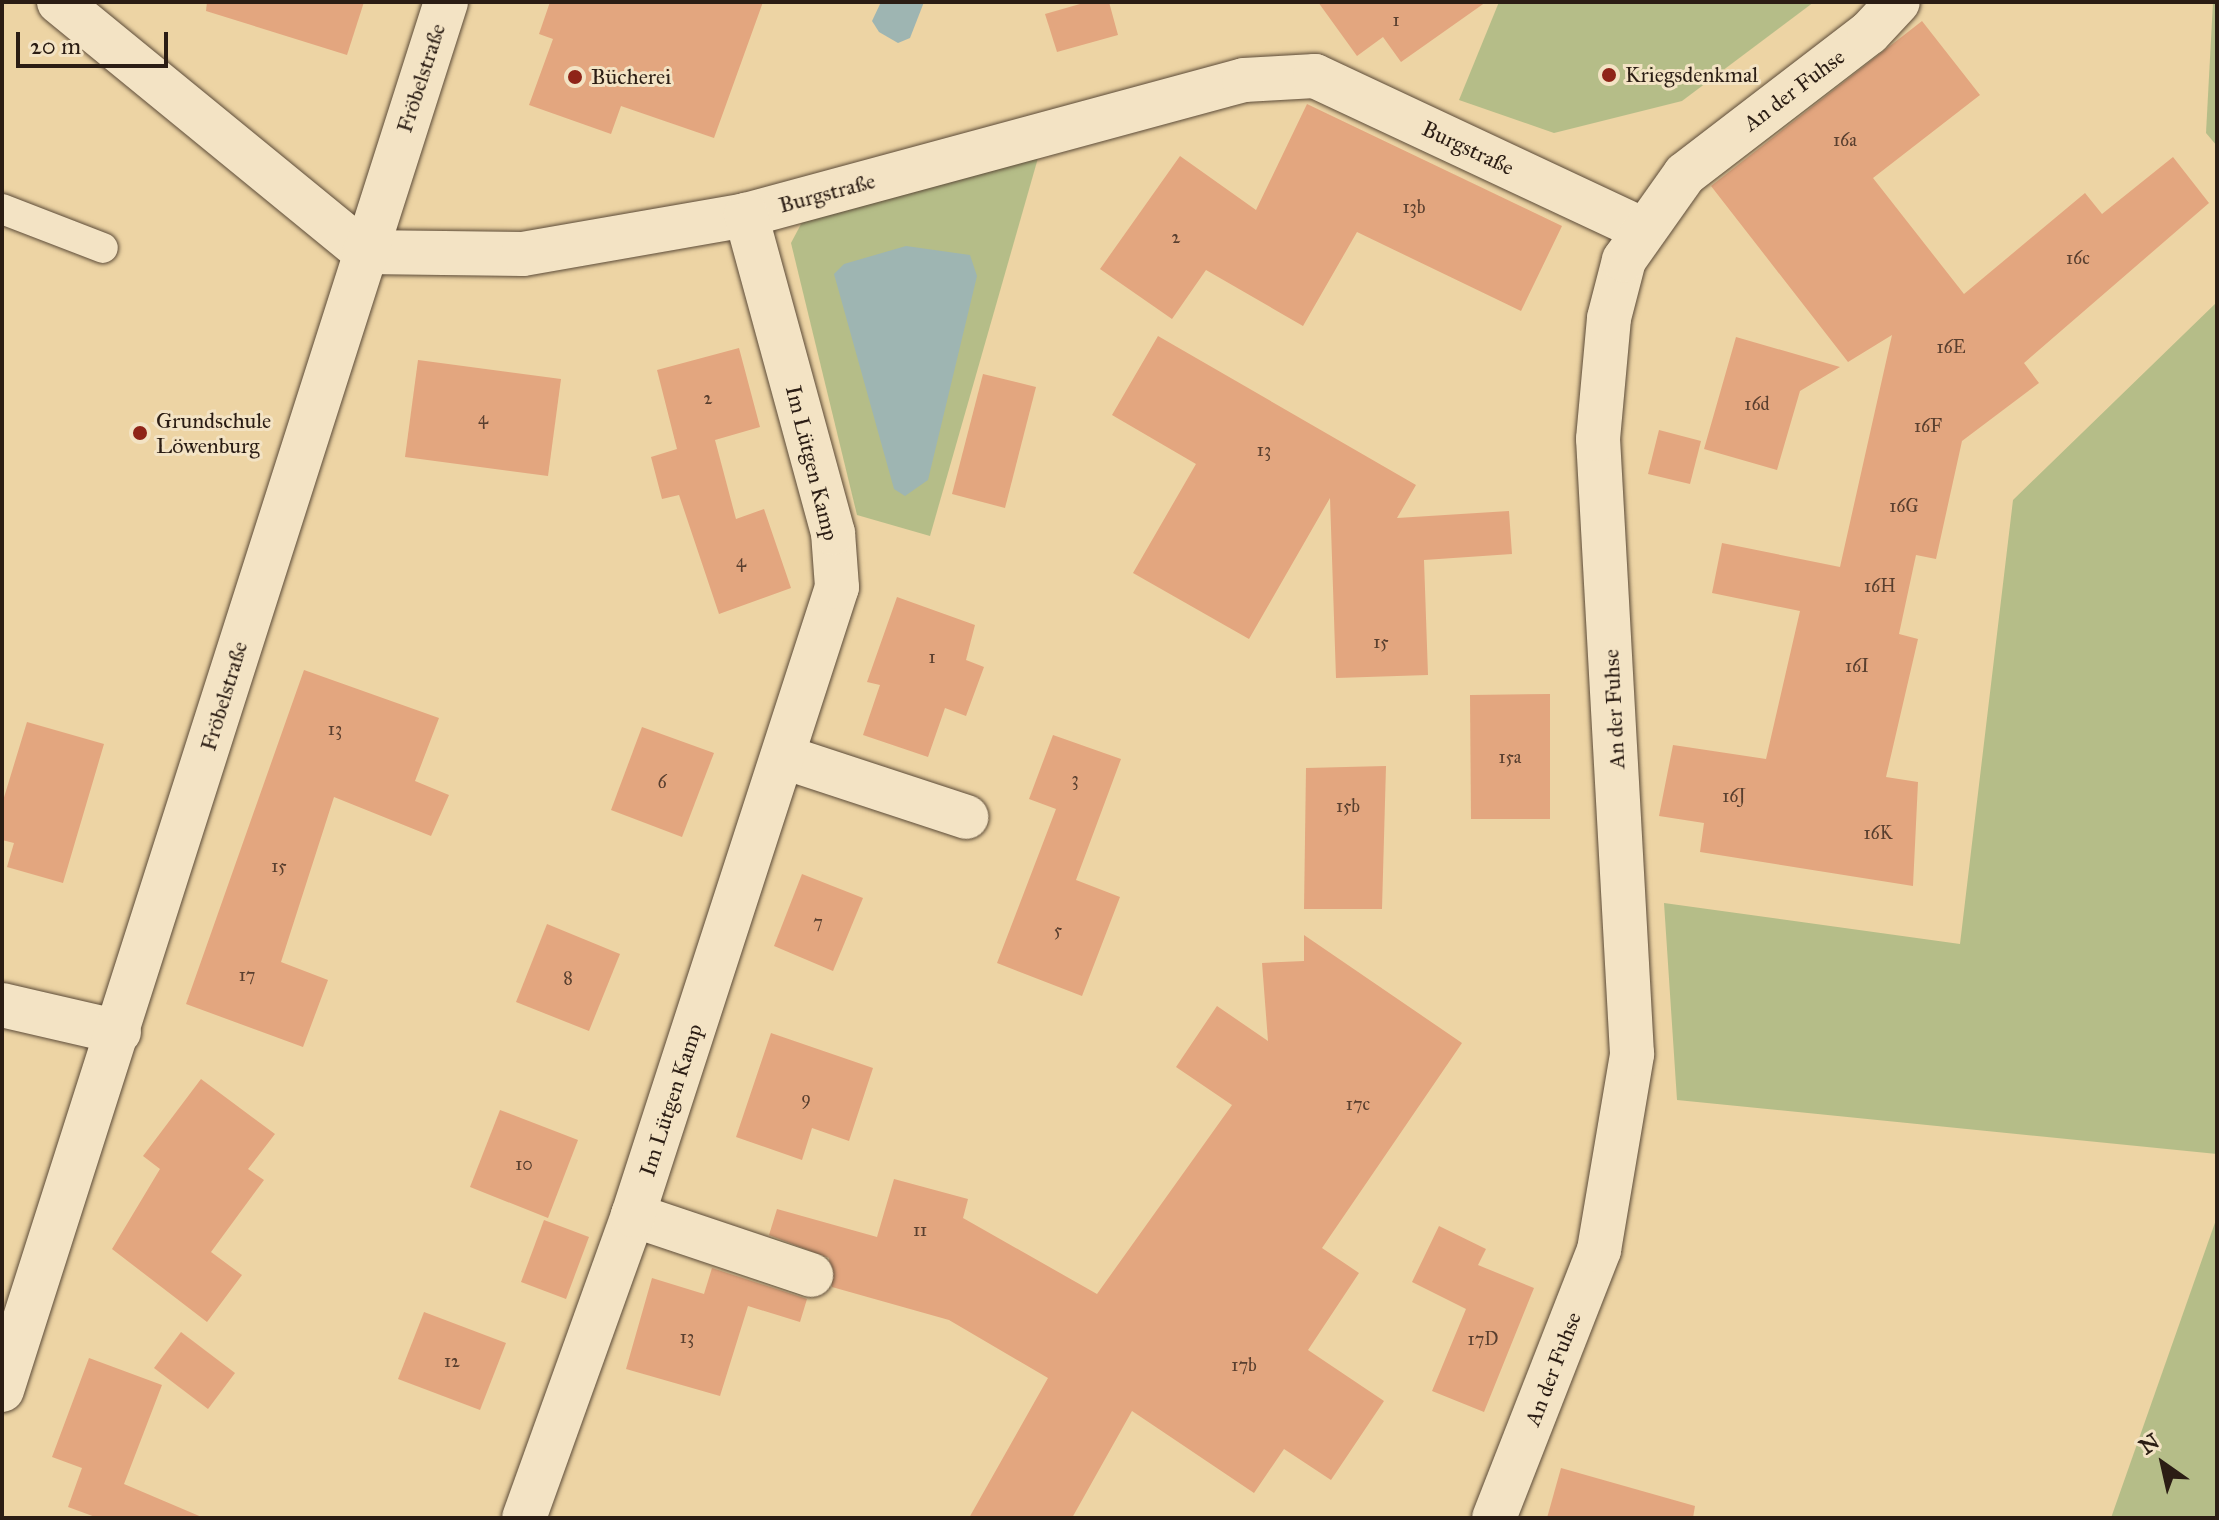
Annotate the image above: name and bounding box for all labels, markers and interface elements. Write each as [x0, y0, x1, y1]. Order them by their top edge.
house number: 1 [1392, 9, 1400, 31]
scale bar [20, 16, 172, 66]
street label: Fröbelstraße [391, 20, 451, 136]
text: 20 m [30, 31, 81, 61]
street label: An der Fuhse [1738, 43, 1850, 137]
place label: Kriegsdenkmal [1625, 62, 1758, 88]
place label: Bücherei [591, 64, 671, 90]
marker: Kriegsdenkmal [1600, 66, 1618, 84]
marker: Bücherei [566, 68, 584, 86]
street label: Burgstraße [1418, 115, 1518, 181]
house number: 16a [1833, 129, 1857, 151]
street label: Burgstraße [776, 167, 878, 219]
house number: 13b [1402, 196, 1426, 218]
house number: 2 [1172, 226, 1180, 248]
house number: 16c [2066, 247, 2090, 269]
house number: 16E [1936, 336, 1966, 358]
street label: Im Lütgen Kamp [780, 383, 844, 543]
house number: 2 [704, 387, 712, 409]
house number: 16d [1744, 393, 1770, 415]
place label: Grundschule Löwenburg [156, 407, 271, 458]
house number: 4 [478, 407, 488, 429]
house number: 16F [1914, 415, 1942, 437]
marker: Grundschule Löwenburg [131, 424, 149, 442]
house number: 13 [1257, 439, 1271, 461]
house number: 16G [1889, 495, 1919, 517]
house number: 4 [736, 550, 746, 572]
house number: 16H [1864, 575, 1896, 597]
house number: 15 [1373, 631, 1389, 653]
street label: Fröbelstraße [195, 638, 253, 754]
house number: 1 [928, 646, 936, 668]
street label: An der Fuhse [1598, 648, 1630, 770]
house number: 16I [1845, 655, 1869, 677]
house number: 13 [328, 718, 342, 740]
house number: 15a [1499, 746, 1521, 768]
house number: 3 [1071, 768, 1079, 790]
house number: 6 [657, 771, 667, 793]
house number: 16J [1722, 785, 1746, 807]
house number: 15b [1336, 795, 1360, 817]
house number: 16K [1863, 822, 1893, 844]
house number: 15 [271, 855, 287, 877]
house number: 7 [813, 911, 823, 933]
house number: 5 [1054, 919, 1062, 941]
house number: 17 [239, 964, 255, 986]
house number: 8 [563, 967, 573, 989]
street label: Im Lütgen Kamp [634, 1020, 708, 1180]
house number: 9 [801, 1087, 811, 1109]
house number: 17c [1346, 1093, 1370, 1115]
house number: 10 [515, 1153, 533, 1175]
house number: 11 [913, 1219, 927, 1241]
street label: An der Fuhse [1519, 1308, 1587, 1430]
house number: 13 [680, 1326, 694, 1348]
house number: 17D [1468, 1328, 1498, 1350]
house number: 12 [444, 1350, 460, 1372]
house number: 17b [1231, 1354, 1257, 1376]
north arrow [2123, 1424, 2203, 1504]
text: N [2134, 1427, 2165, 1460]

